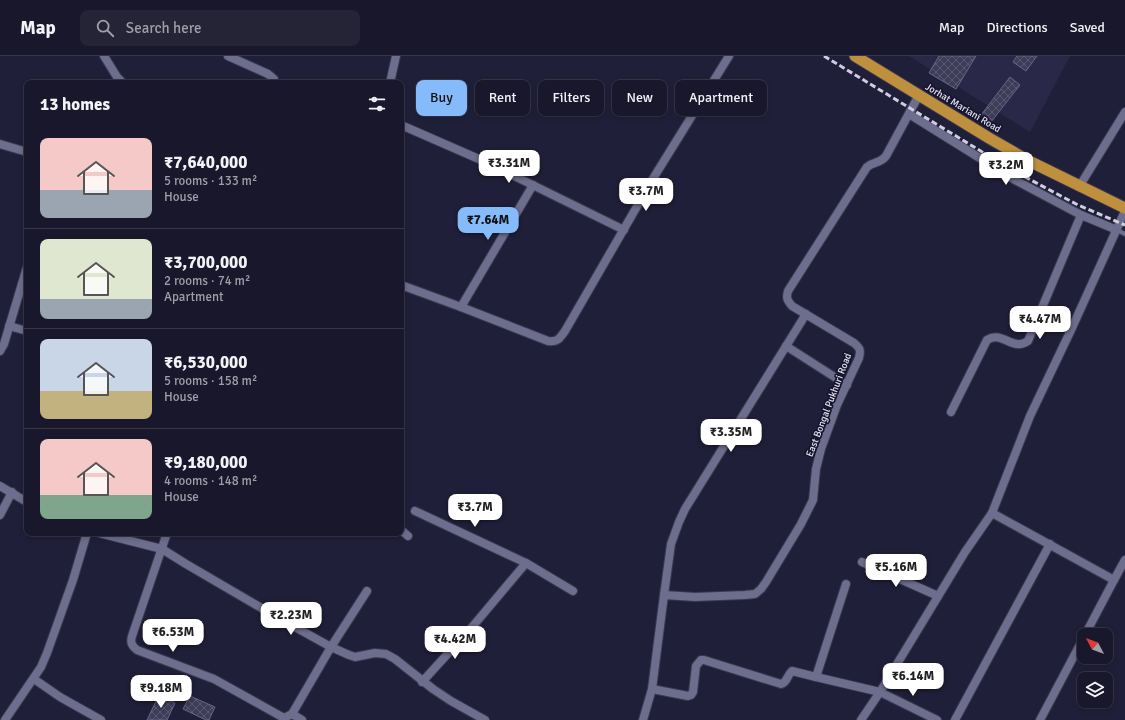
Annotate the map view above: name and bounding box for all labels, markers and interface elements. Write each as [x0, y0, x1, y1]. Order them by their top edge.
search box [80, 10, 360, 46]
text: Map [20, 16, 56, 40]
icon: search [94, 17, 116, 39]
text: Search here [126, 19, 201, 37]
text: Map [939, 19, 965, 36]
text: Directions [987, 19, 1048, 36]
text: Saved [1070, 19, 1105, 36]
chip: Buy [416, 80, 467, 116]
chip: Rent [475, 80, 530, 116]
chip: Filters [538, 80, 604, 116]
chip: New [612, 80, 667, 116]
chip: Apartment [675, 80, 767, 116]
street label: Jorhat Mariani Road [923, 81, 1003, 135]
icon: filters [366, 93, 388, 115]
text: 13 homes [40, 94, 110, 115]
pin: ₹3.31M [476, 150, 542, 184]
text: ₹7,640,000 [164, 152, 247, 173]
pin: ₹3.2M [978, 152, 1034, 186]
icon: home [72, 154, 120, 202]
text: ₹3.31M [488, 155, 530, 171]
text: ₹3.2M [988, 157, 1024, 173]
text: 5 rooms · 133 m² [164, 173, 257, 189]
pin: ₹3.7M [618, 178, 674, 212]
text: ₹3.7M [628, 183, 664, 199]
text: House [164, 189, 199, 205]
pin: ₹7.64M [455, 207, 521, 241]
text: ₹7.64M [467, 212, 509, 228]
text: ₹3,700,000 [164, 252, 247, 273]
icon: home [72, 255, 120, 303]
text: 2 rooms · 74 m² [164, 273, 250, 289]
text: Apartment [164, 289, 224, 305]
pin: ₹4.47M [1007, 306, 1073, 340]
text: ₹4.47M [1019, 311, 1061, 327]
street label: East Bongal Pukhuri Road [804, 351, 854, 459]
text: ₹6,530,000 [164, 352, 247, 373]
icon: home [72, 355, 120, 403]
text: 5 rooms · 158 m² [164, 373, 257, 389]
text: House [164, 389, 199, 405]
pin: ₹3.35M [698, 419, 764, 453]
text: ₹3.35M [710, 424, 752, 440]
text: ₹9,180,000 [164, 452, 247, 473]
icon: home [72, 455, 120, 503]
text: 4 rooms · 148 m² [164, 473, 257, 489]
text: House [164, 489, 199, 505]
pin: ₹3.7M [447, 494, 503, 528]
text: ₹3.7M [457, 499, 493, 515]
pin: ₹5.16M [863, 554, 929, 588]
text: ₹5.16M [875, 559, 917, 575]
pin: ₹2.23M [258, 602, 324, 636]
text: ₹2.23M [270, 607, 312, 623]
pin: ₹6.53M [140, 619, 206, 653]
text: ₹6.53M [152, 624, 194, 640]
pin: ₹4.42M [422, 626, 488, 660]
north arrow [1077, 628, 1113, 664]
map controls [1077, 628, 1113, 708]
text: ₹4.42M [434, 631, 476, 647]
pin: ₹6.14M [880, 663, 946, 697]
text: ₹6.14M [892, 668, 934, 684]
button: layers [1077, 672, 1113, 708]
pin: ₹9.18M [128, 675, 194, 709]
text: ₹9.18M [140, 680, 182, 696]

